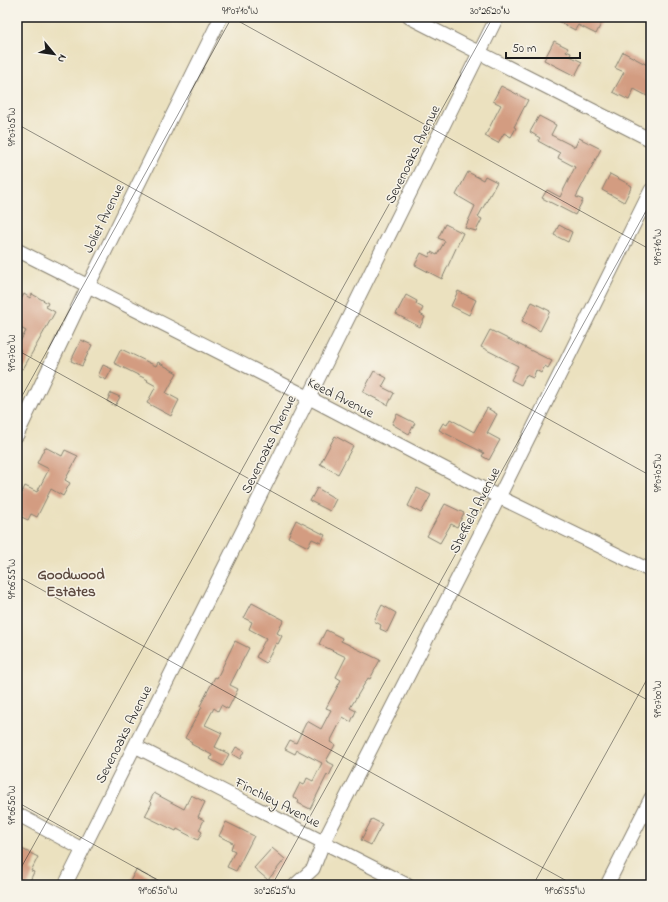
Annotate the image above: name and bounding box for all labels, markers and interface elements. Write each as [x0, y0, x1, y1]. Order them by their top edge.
text: 91°07'10"W [222, 4, 258, 19]
text: 30°26'20"N [470, 4, 510, 19]
north arrow [34, 34, 74, 74]
scale bar [506, 34, 580, 60]
text: 50 m [512, 40, 536, 58]
text: N [53, 51, 71, 65]
street label: Sevenoaks Avenue [380, 101, 447, 208]
text: 91°07'05"W [5, 108, 20, 146]
street label: Joliet Avenue [78, 180, 131, 257]
text: 91°07'10"W [651, 229, 666, 265]
text: 91°07'00"W [5, 334, 20, 372]
street label: Keed Avenue [303, 373, 378, 424]
street label: Sevenoaks Avenue [236, 391, 303, 498]
text: 91°07'05"W [651, 454, 666, 492]
street label: Sheffield Avenue [445, 463, 506, 558]
text: 91°06'55"W [5, 559, 20, 599]
district label: Goodwood Estates [37, 564, 105, 603]
text: 91°07'00"W [651, 680, 666, 718]
street label: Sevenoaks Avenue [91, 681, 158, 787]
street label: Finchley Avenue [230, 772, 324, 835]
text: 91°06'50"W [5, 785, 20, 824]
text: 91°06'50"W [139, 884, 178, 899]
text: 30°26'25"N [254, 884, 296, 899]
text: 91°06'55"W [545, 884, 585, 899]

